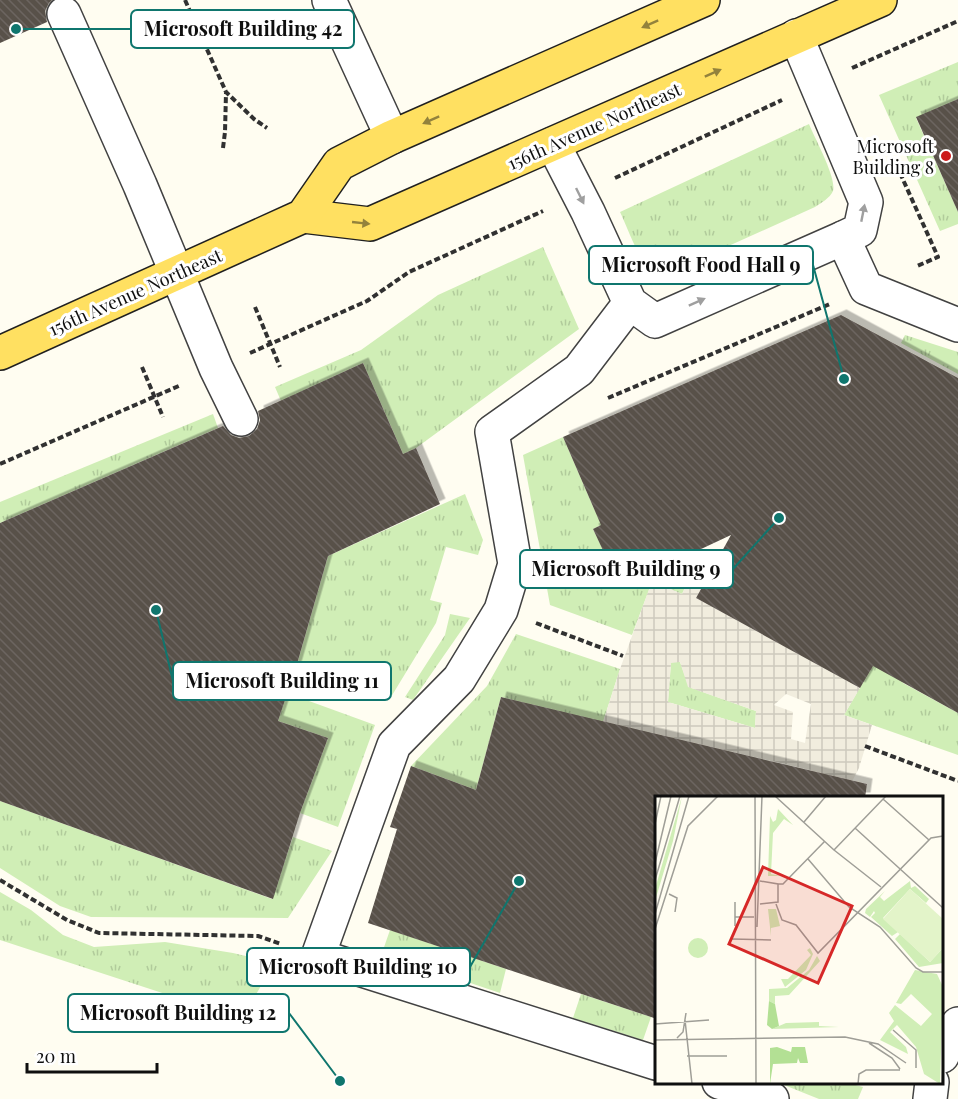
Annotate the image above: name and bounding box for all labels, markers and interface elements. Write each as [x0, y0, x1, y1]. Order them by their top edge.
callout: Microsoft Building 42 [131, 10, 354, 48]
text: Microsoft Building 42 [144, 14, 342, 41]
one-way arrow [641, 19, 658, 28]
one-way arrow [704, 68, 722, 78]
street label: 156th Avenue Northeast [503, 77, 685, 175]
one-way arrow [422, 115, 440, 125]
place label: Microsoft Building 8 [852, 134, 935, 179]
marker: Microsoft Building 8 [939, 149, 953, 163]
one-way arrow [575, 187, 584, 204]
one-way arrow [859, 204, 868, 223]
one-way arrow [351, 218, 370, 228]
street label: 156th Avenue Northeast [44, 243, 226, 341]
callout: Microsoft Food Hall 9 [589, 246, 813, 284]
text: Microsoft Food Hall 9 [601, 250, 801, 277]
one-way arrow [689, 297, 707, 307]
callout: Microsoft Building 9 [520, 550, 733, 588]
text: Microsoft Building 9 [531, 554, 721, 581]
callout: Microsoft Building 11 [173, 662, 391, 700]
text: Microsoft Building 11 [185, 666, 379, 693]
inset map [655, 796, 943, 1084]
callout: Microsoft Building 10 [247, 948, 470, 986]
text: Microsoft Building 10 [259, 952, 457, 979]
callout: Microsoft Building 12 [68, 994, 289, 1032]
text: Microsoft Building 12 [80, 998, 276, 1025]
scale bar [27, 1036, 158, 1074]
text: 20 m [36, 1044, 76, 1068]

